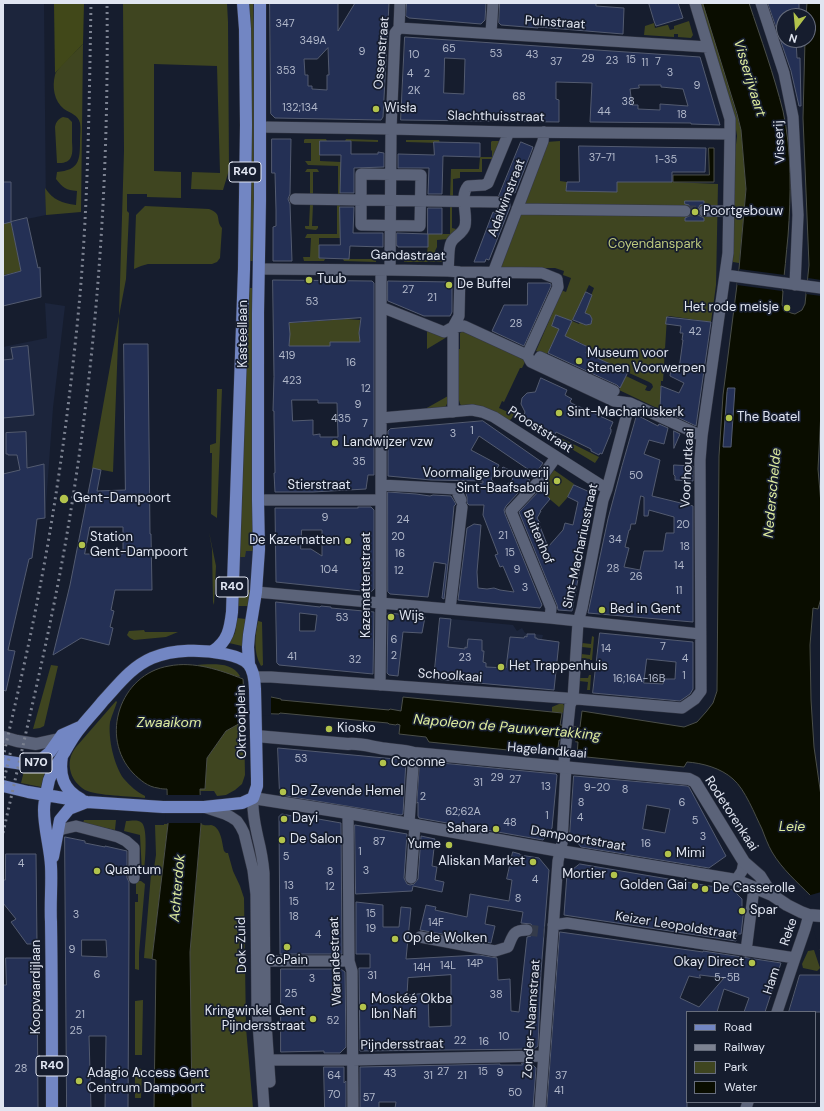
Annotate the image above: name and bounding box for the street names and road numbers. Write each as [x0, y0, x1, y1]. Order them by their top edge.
street label: Puinstraat [524, 13, 586, 33]
street label: Ossenstraat [371, 16, 393, 90]
street label: Slachthuisstraat [447, 108, 545, 126]
street label: Visserij [771, 120, 789, 164]
street label: Adalwinstraat [485, 157, 529, 239]
road number: R40 [229, 162, 261, 182]
street label: Gandastraat [370, 248, 446, 264]
street label: Kasteellaan [236, 300, 252, 368]
street label: Prooststraat [505, 403, 575, 457]
street label: Voorhoutkaai [678, 428, 698, 508]
street label: Stierstraat [287, 478, 351, 494]
street label: Sint-Machariusstraat [560, 482, 602, 610]
street label: Buitenhof [520, 507, 556, 567]
street label: Kazemattenstraat [359, 532, 375, 638]
road number: R40 [216, 577, 248, 597]
street label: Schoolkaai [417, 666, 483, 686]
street label: Oktrooiplein [234, 685, 250, 759]
street label: Hagelandkaai [507, 740, 587, 762]
road number: N70 [20, 753, 52, 773]
street label: Rodetorenkaai [701, 774, 761, 854]
street label: Dampoortstraat [529, 823, 627, 855]
street label: Keizer Leopoldstraat [614, 909, 738, 943]
street label: Warandestraat [327, 916, 345, 1006]
street label: Reke [777, 916, 801, 948]
street label: Dok-Zuid [234, 917, 250, 973]
street label: Koopvaardijlaan [29, 940, 45, 1034]
street label: Zonder-Naamstraat [520, 959, 544, 1079]
street label: Ham [760, 966, 784, 996]
street label: Pijndersstraat [360, 1036, 444, 1054]
road number: R40 [36, 1056, 68, 1076]

